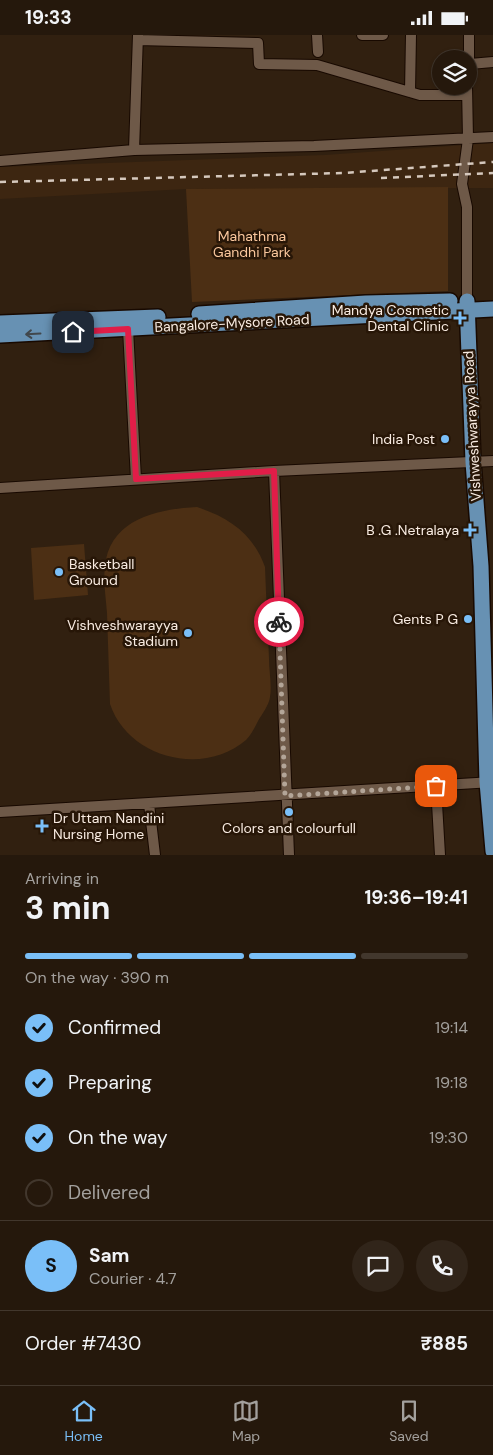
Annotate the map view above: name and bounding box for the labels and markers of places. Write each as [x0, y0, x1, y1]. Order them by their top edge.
place label: Mandya Cosmetic Dental Clinic [332, 301, 449, 335]
pin [52, 311, 94, 353]
marker: Mandya Cosmetic Dental Clinic [453, 311, 467, 325]
place label: India Post [372, 430, 435, 448]
marker: India Post [439, 433, 451, 445]
place label: B .G .Netralaya [366, 521, 459, 539]
marker: B .G .Netralaya [463, 523, 477, 537]
place label: Basketball Ground [69, 555, 134, 589]
marker: Basketball Ground [53, 566, 65, 578]
place label: Gents P G [393, 610, 458, 628]
marker: Gents P G [462, 613, 474, 625]
place label: Vishveshwarayya Stadium [67, 616, 178, 650]
marker: Vishveshwarayya Stadium [182, 627, 194, 639]
pin [415, 765, 457, 807]
marker: Colors and colourfull [283, 806, 295, 818]
place label: Dr Uttam Nandini Nursing Home [53, 809, 164, 843]
marker: Dr Uttam Nandini Nursing Home [35, 819, 49, 833]
place label: Colors and colourfull [222, 819, 356, 837]

